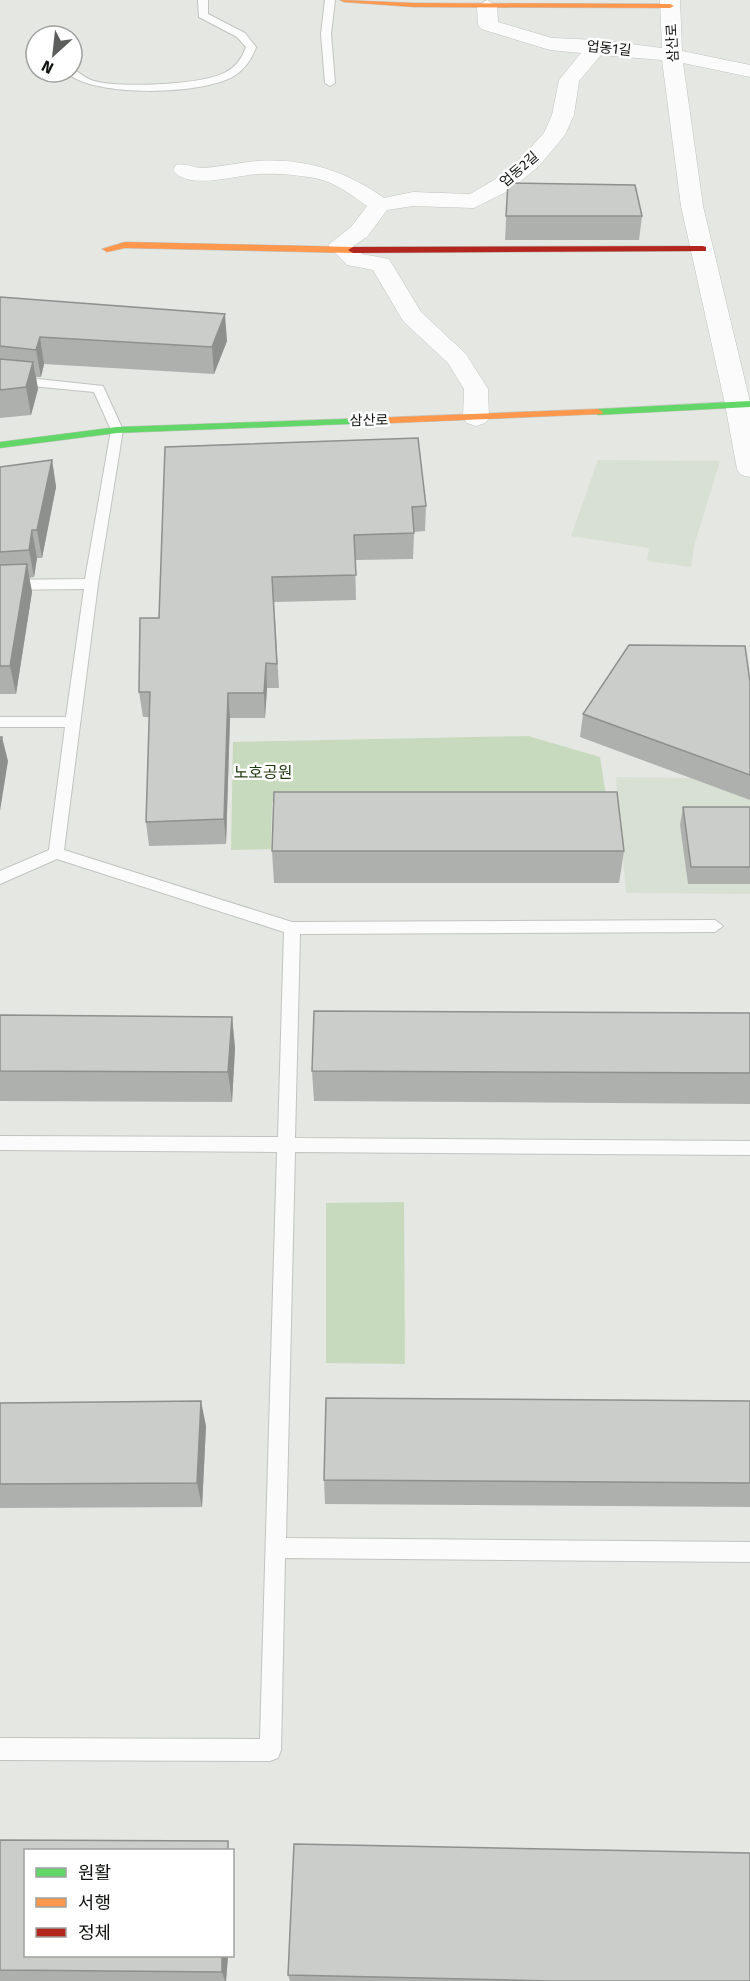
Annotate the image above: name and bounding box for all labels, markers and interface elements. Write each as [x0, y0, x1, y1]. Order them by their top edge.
street label: 삼산로 [663, 23, 682, 63]
north arrow [24, 24, 84, 84]
street label: 업동1길 [586, 38, 632, 59]
text: N [38, 56, 56, 78]
street label: 업동2길 [497, 148, 542, 191]
street label: 삼산로 [350, 412, 389, 429]
park label: 노호공원 [234, 763, 292, 782]
legend [24, 1849, 234, 1957]
text: 원활 [78, 1862, 111, 1884]
text: 서행 [78, 1892, 111, 1914]
text: 정체 [78, 1922, 111, 1944]

